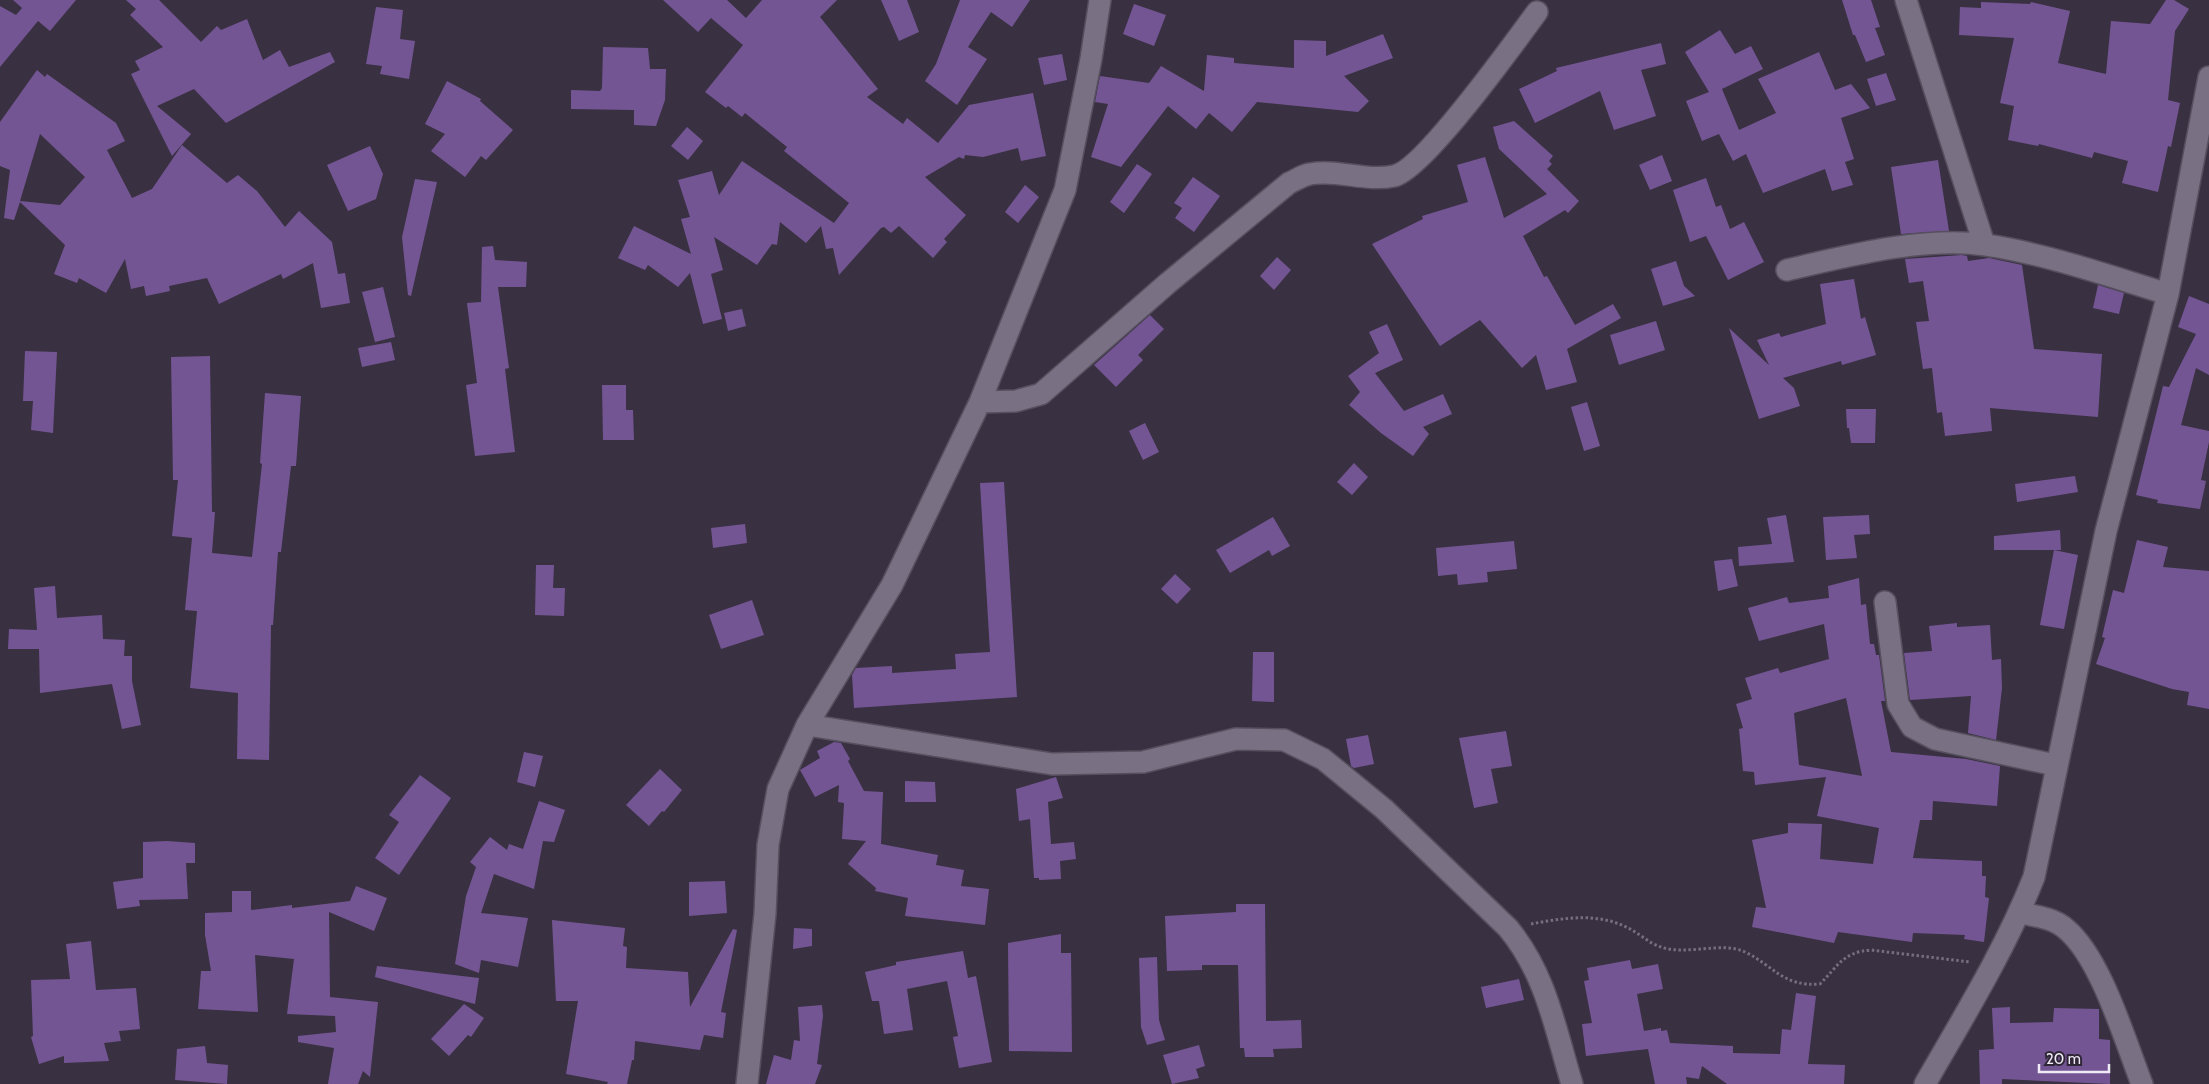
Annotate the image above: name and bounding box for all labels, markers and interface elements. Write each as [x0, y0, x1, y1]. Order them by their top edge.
scale bar [2039, 1042, 2109, 1074]
text: 20 m [2046, 1050, 2081, 1068]

